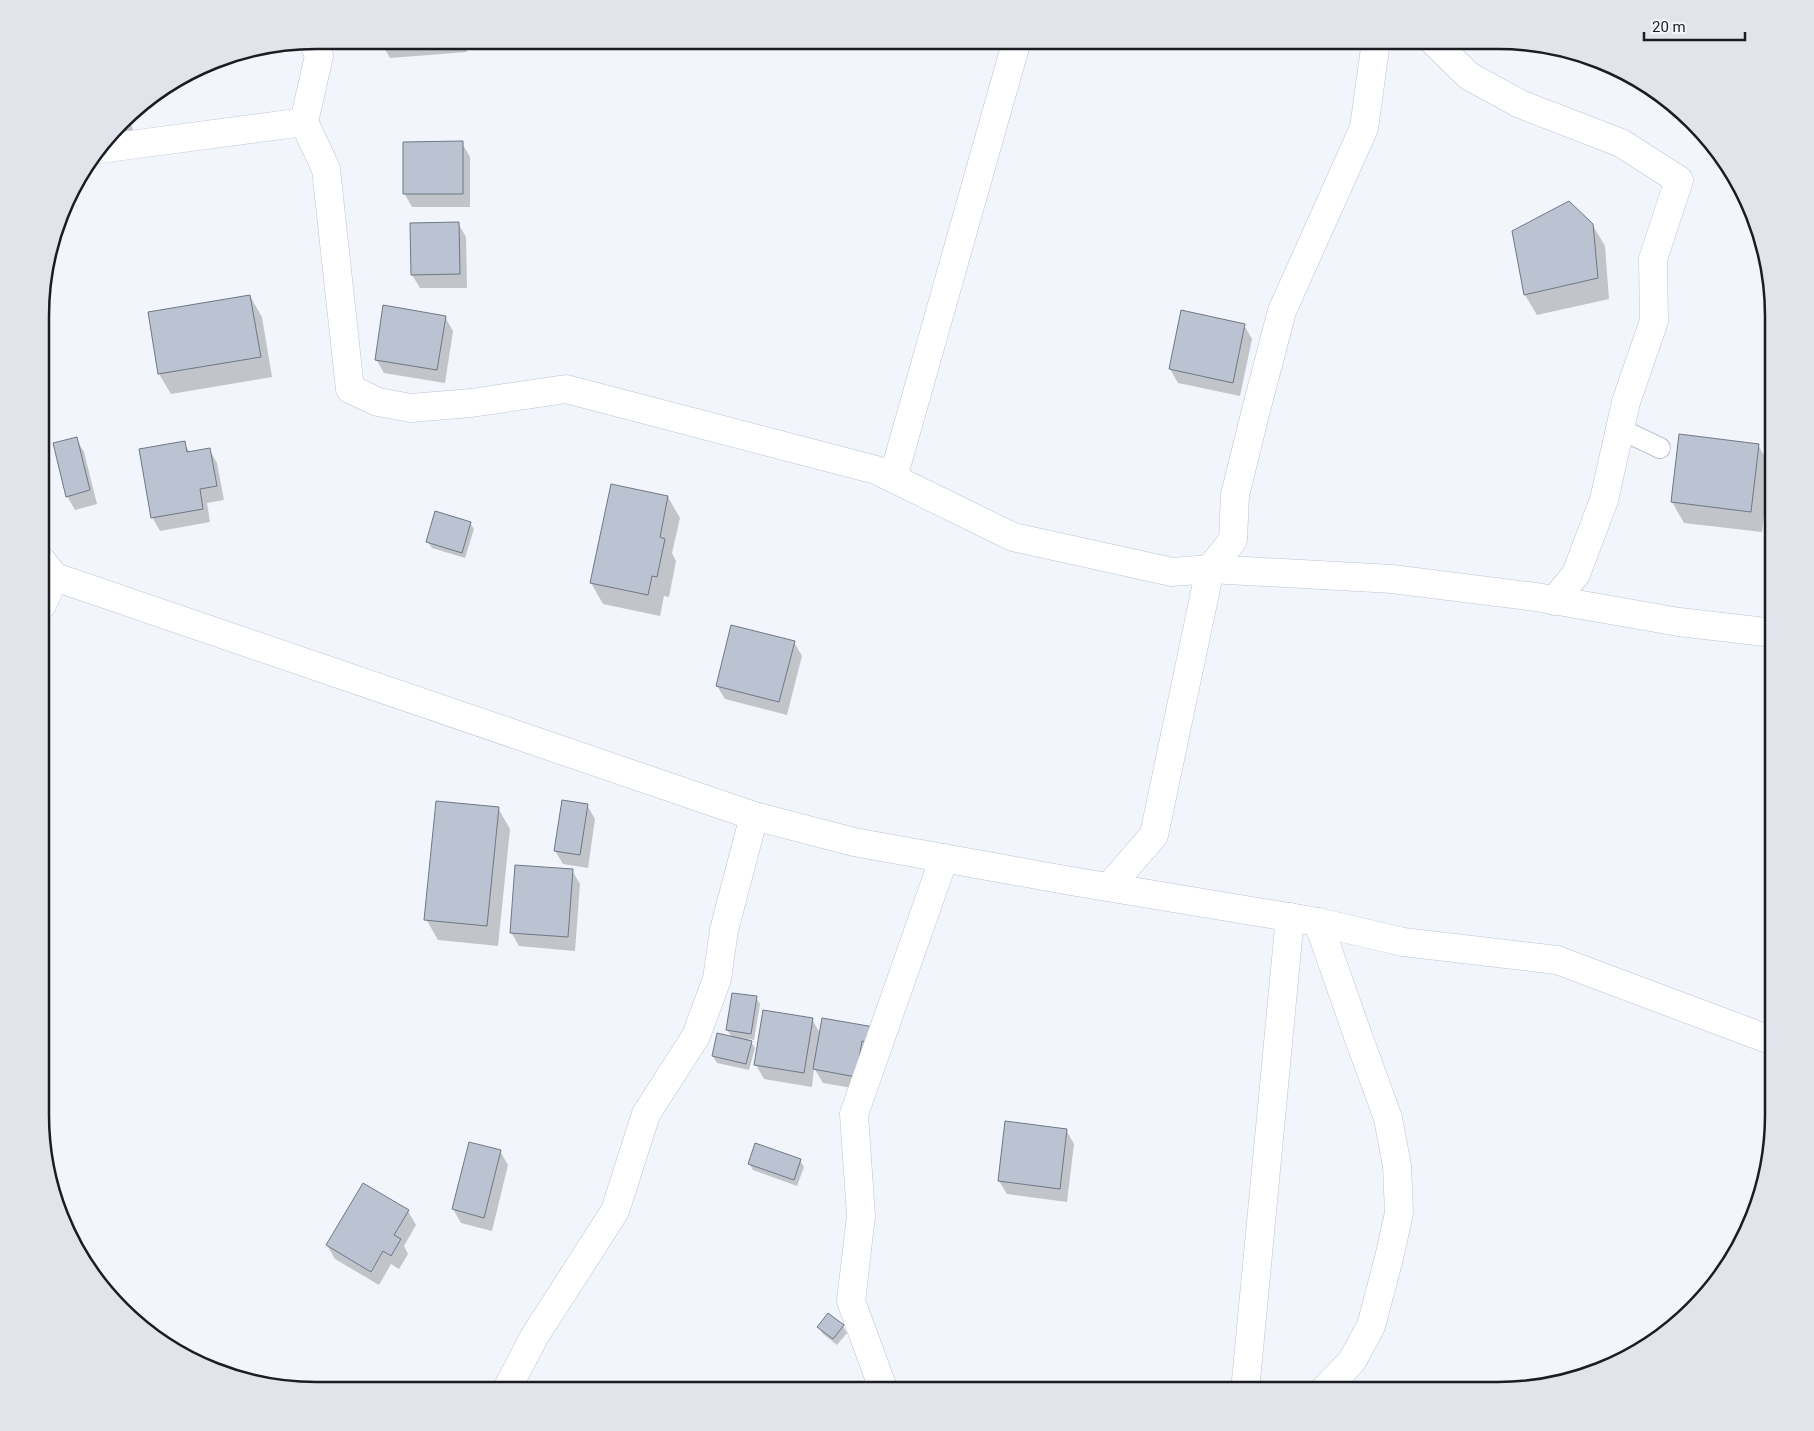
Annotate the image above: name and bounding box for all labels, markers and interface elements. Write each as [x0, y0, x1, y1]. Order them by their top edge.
scale bar [1644, 10, 1745, 42]
text: 20 m [1652, 18, 1686, 36]

